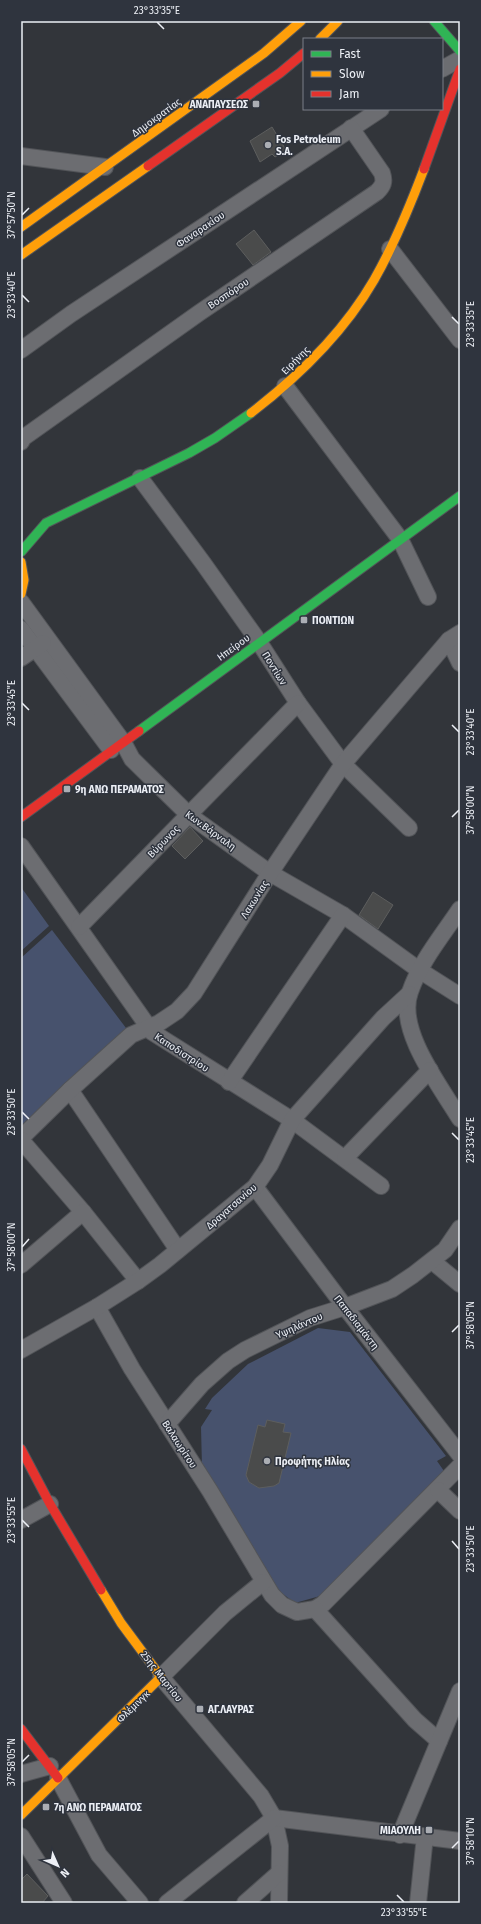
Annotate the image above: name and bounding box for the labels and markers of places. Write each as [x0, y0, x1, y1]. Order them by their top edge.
place label: ΑΝΑΠΑΥΣΕΩΣ [189, 99, 248, 111]
marker: ΑΝΑΠΑΥΣΕΩΣ [251, 99, 261, 109]
place label: Fos Petroleum S.A. [276, 134, 341, 158]
marker: Fos Petroleum S.A. [263, 140, 273, 150]
marker: ΠΟΝΤΙΩΝ [299, 615, 309, 625]
place label: ΠΟΝΤΙΩΝ [312, 615, 354, 627]
marker: 9η ΑΝΩ ΠΕΡΑΜΑΤΟΣ [62, 784, 72, 794]
place label: 9η ΑΝΩ ΠΕΡΑΜΑΤΟΣ [75, 784, 164, 796]
place label: Προφήτης Ηλίας [275, 1455, 350, 1468]
marker: Προφήτης Ηλίας [262, 1456, 272, 1466]
marker: ΑΓ.ΛΑΥΡΑΣ [195, 1704, 205, 1714]
place label: ΑΓ.ΛΑΥΡΑΣ [207, 1704, 254, 1716]
marker: 7η ΑΝΩ ΠΕΡΑΜΑΤΟΣ [41, 1802, 51, 1812]
place label: 7η ΑΝΩ ΠΕΡΑΜΑΤΟΣ [54, 1802, 142, 1814]
place label: ΜΙΑΟΥΛΗ [380, 1825, 421, 1837]
marker: ΜΙΑΟΥΛΗ [424, 1825, 434, 1835]

